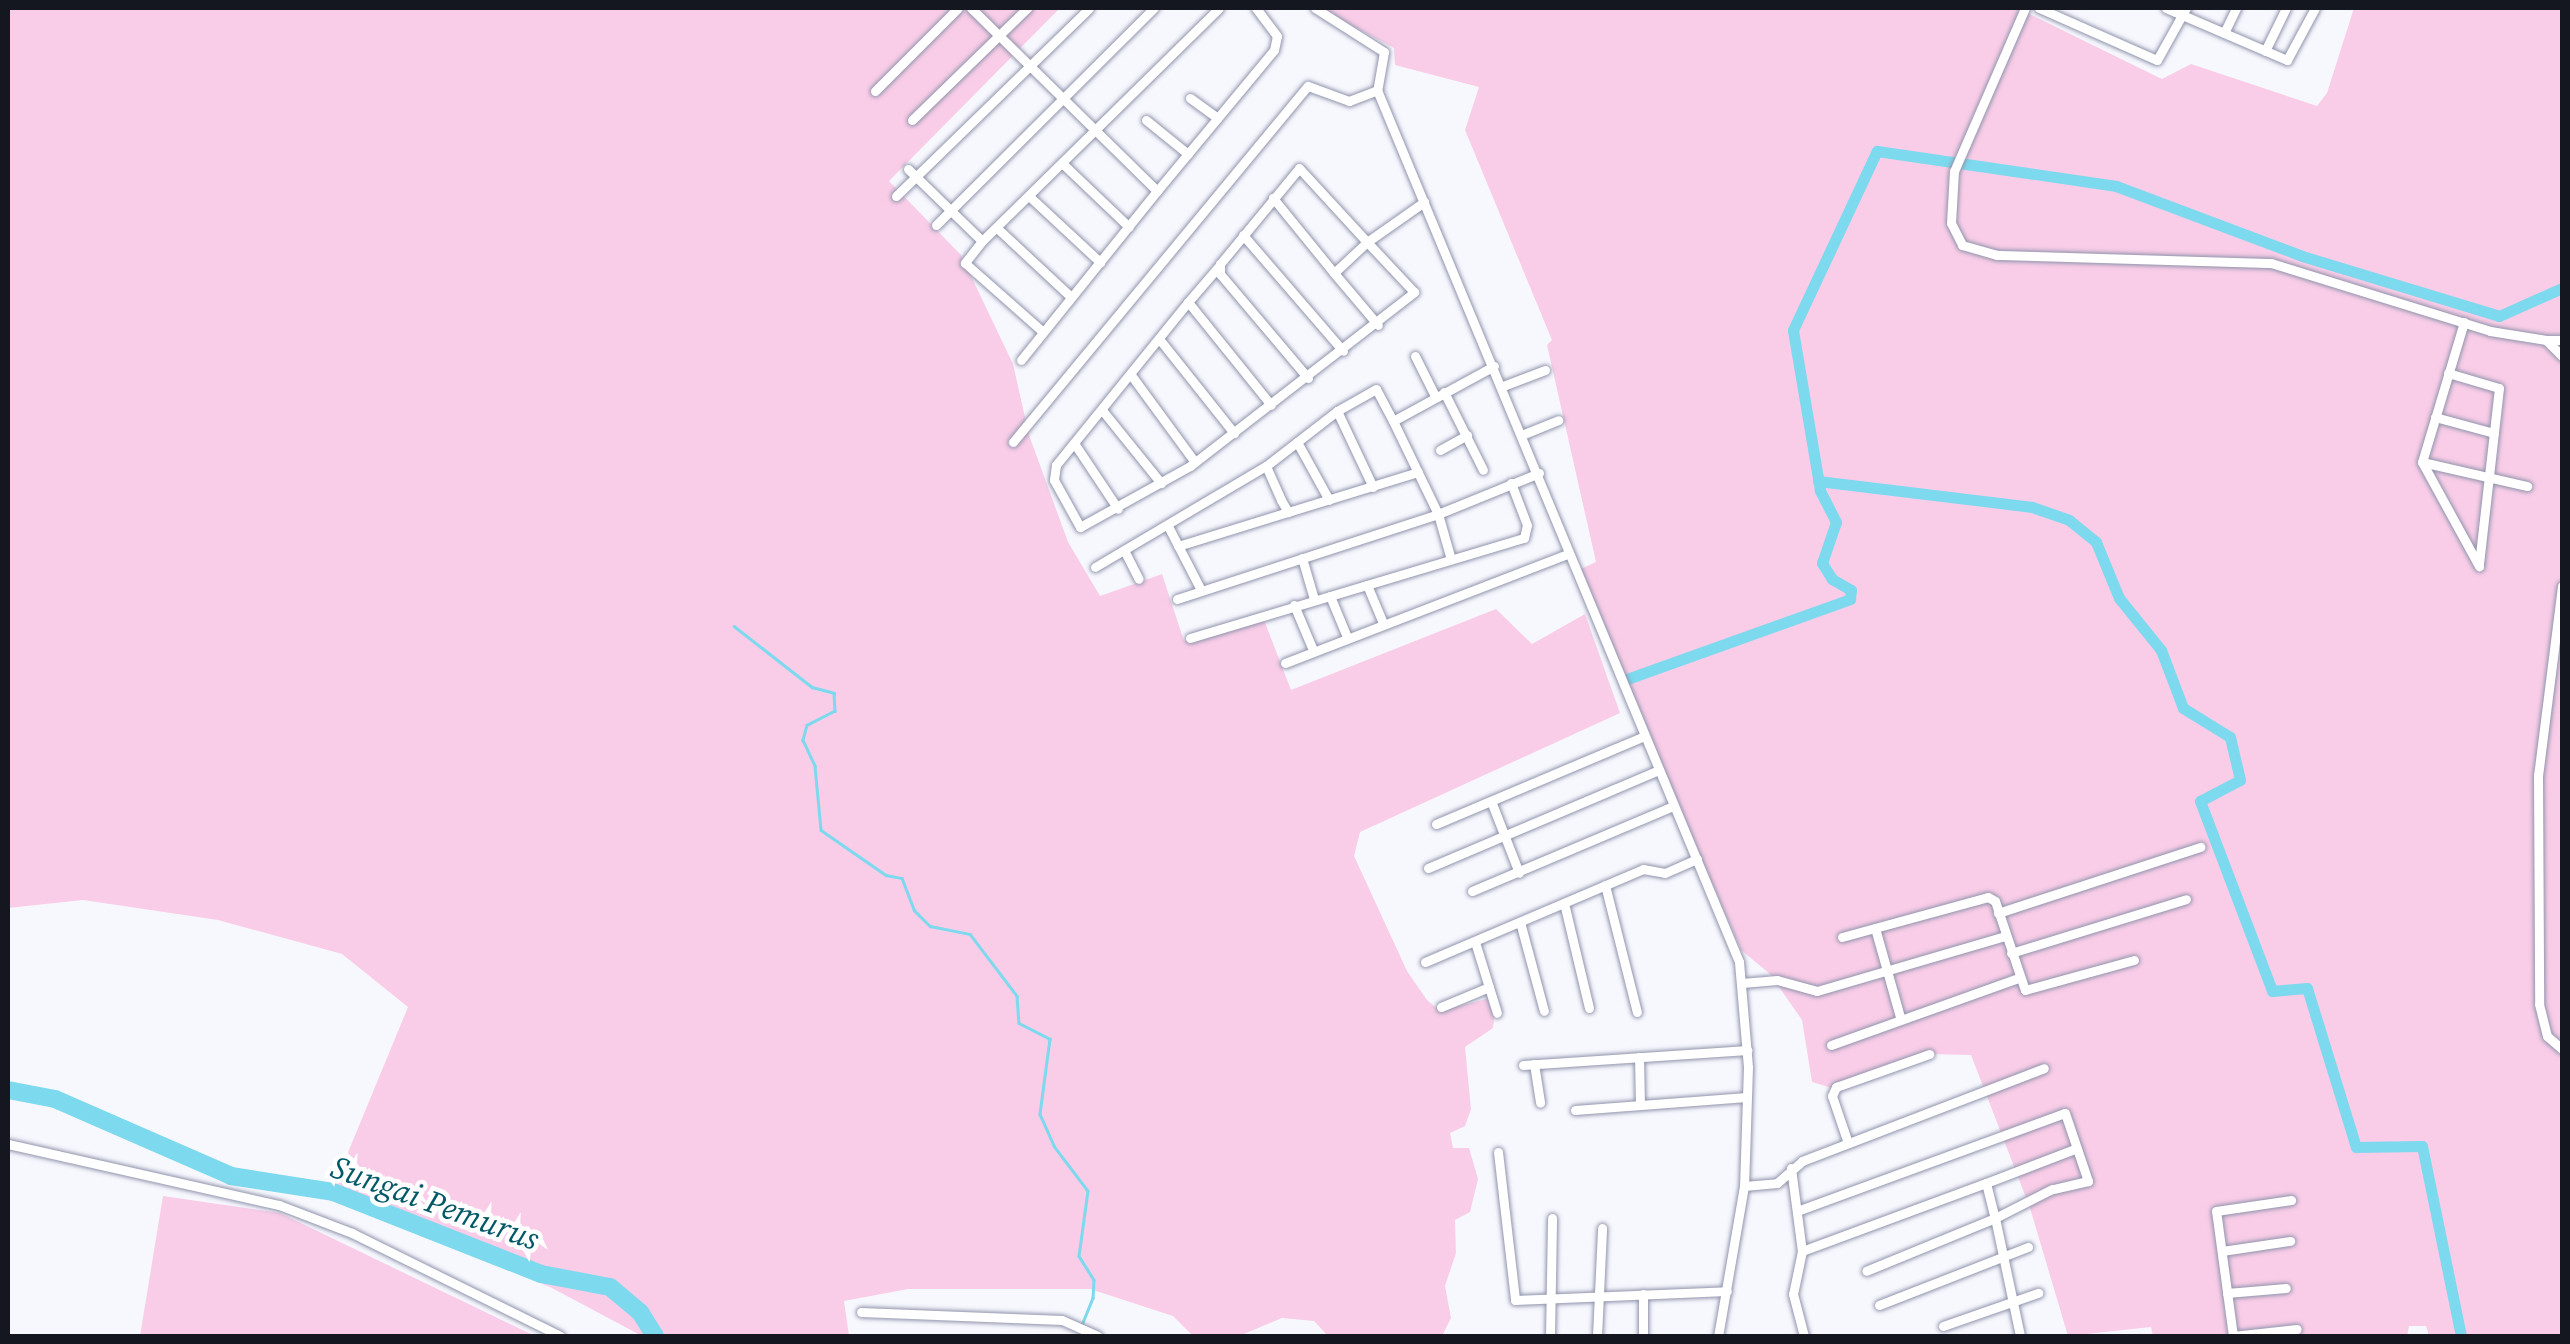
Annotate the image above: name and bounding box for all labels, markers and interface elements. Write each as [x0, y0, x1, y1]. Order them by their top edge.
water label: Sungai Pemurus [326, 1148, 544, 1258]

